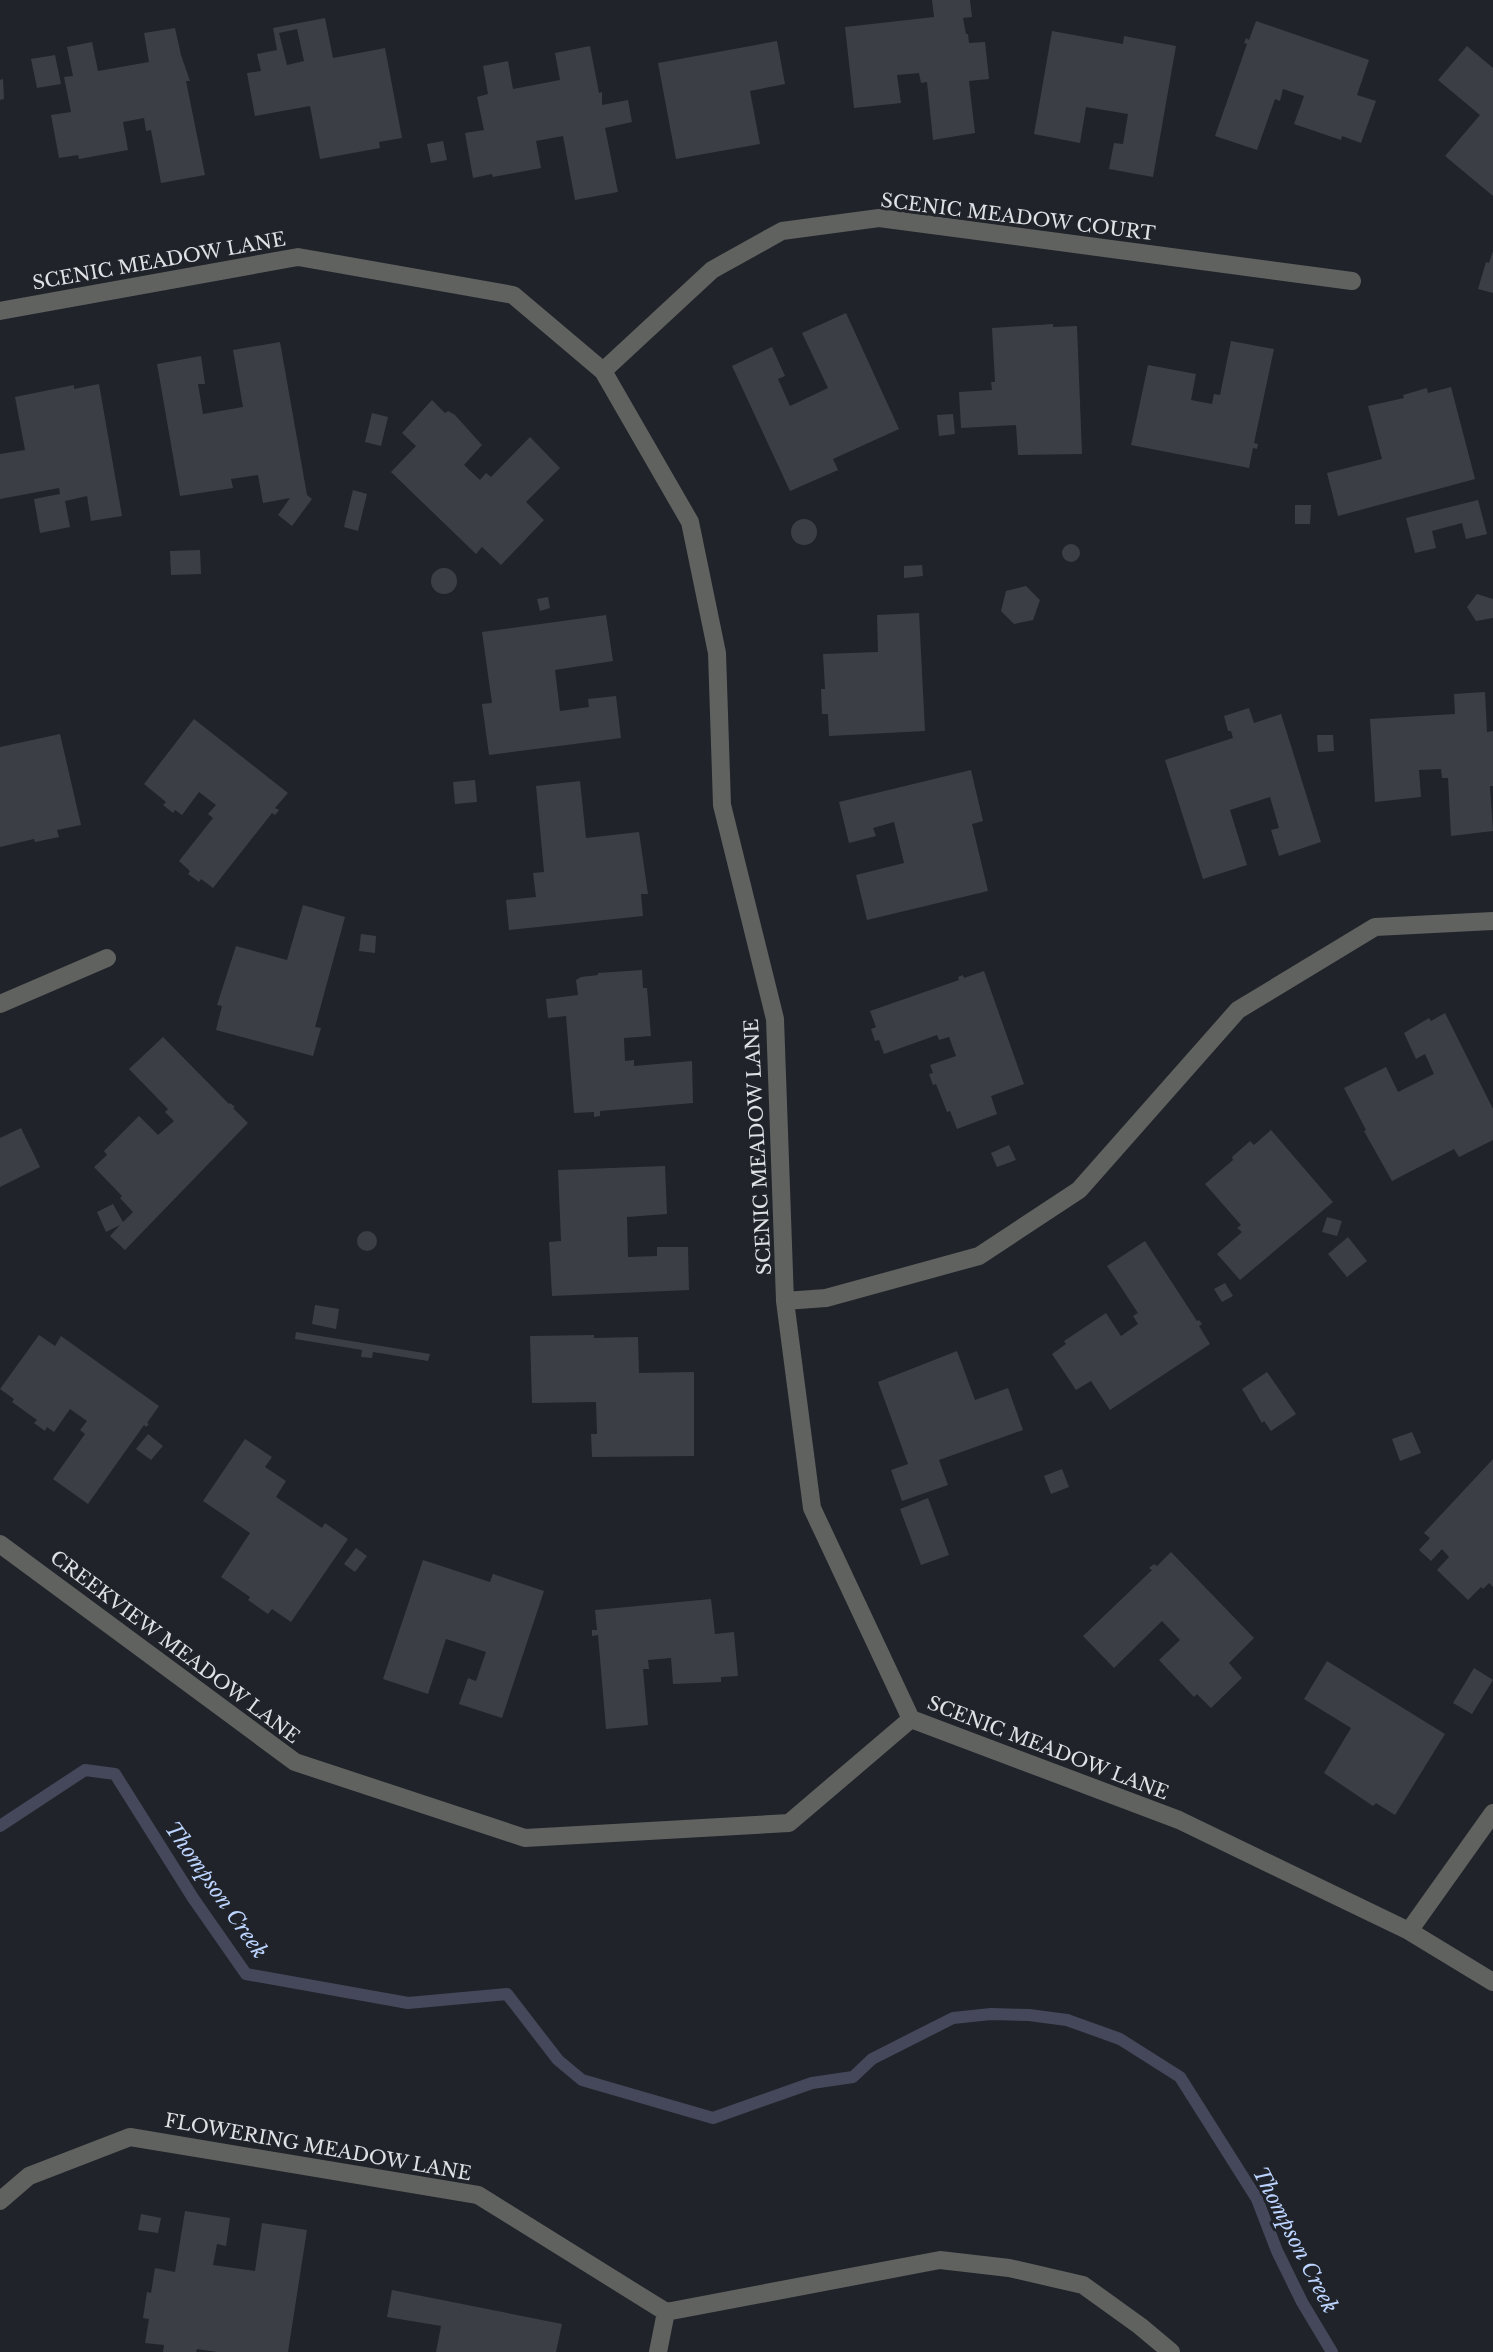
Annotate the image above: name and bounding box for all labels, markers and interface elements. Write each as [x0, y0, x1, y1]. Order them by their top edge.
street label: SCENIC MEADOW COURT [879, 189, 1157, 245]
street label: SCENIC MEADOW LANE [31, 227, 287, 295]
street label: SCENIC MEADOW LANE [740, 1018, 776, 1276]
street label: CREEKVIEW MEADOW LANE [46, 1546, 304, 1748]
street label: SCENIC MEADOW LANE [924, 1691, 1172, 1805]
water label: Thompson Creek [159, 1817, 273, 1963]
street label: FLOWERING MEADOW LANE [163, 2109, 473, 2185]
water label: Thompson Creek [1247, 2162, 1343, 2318]

